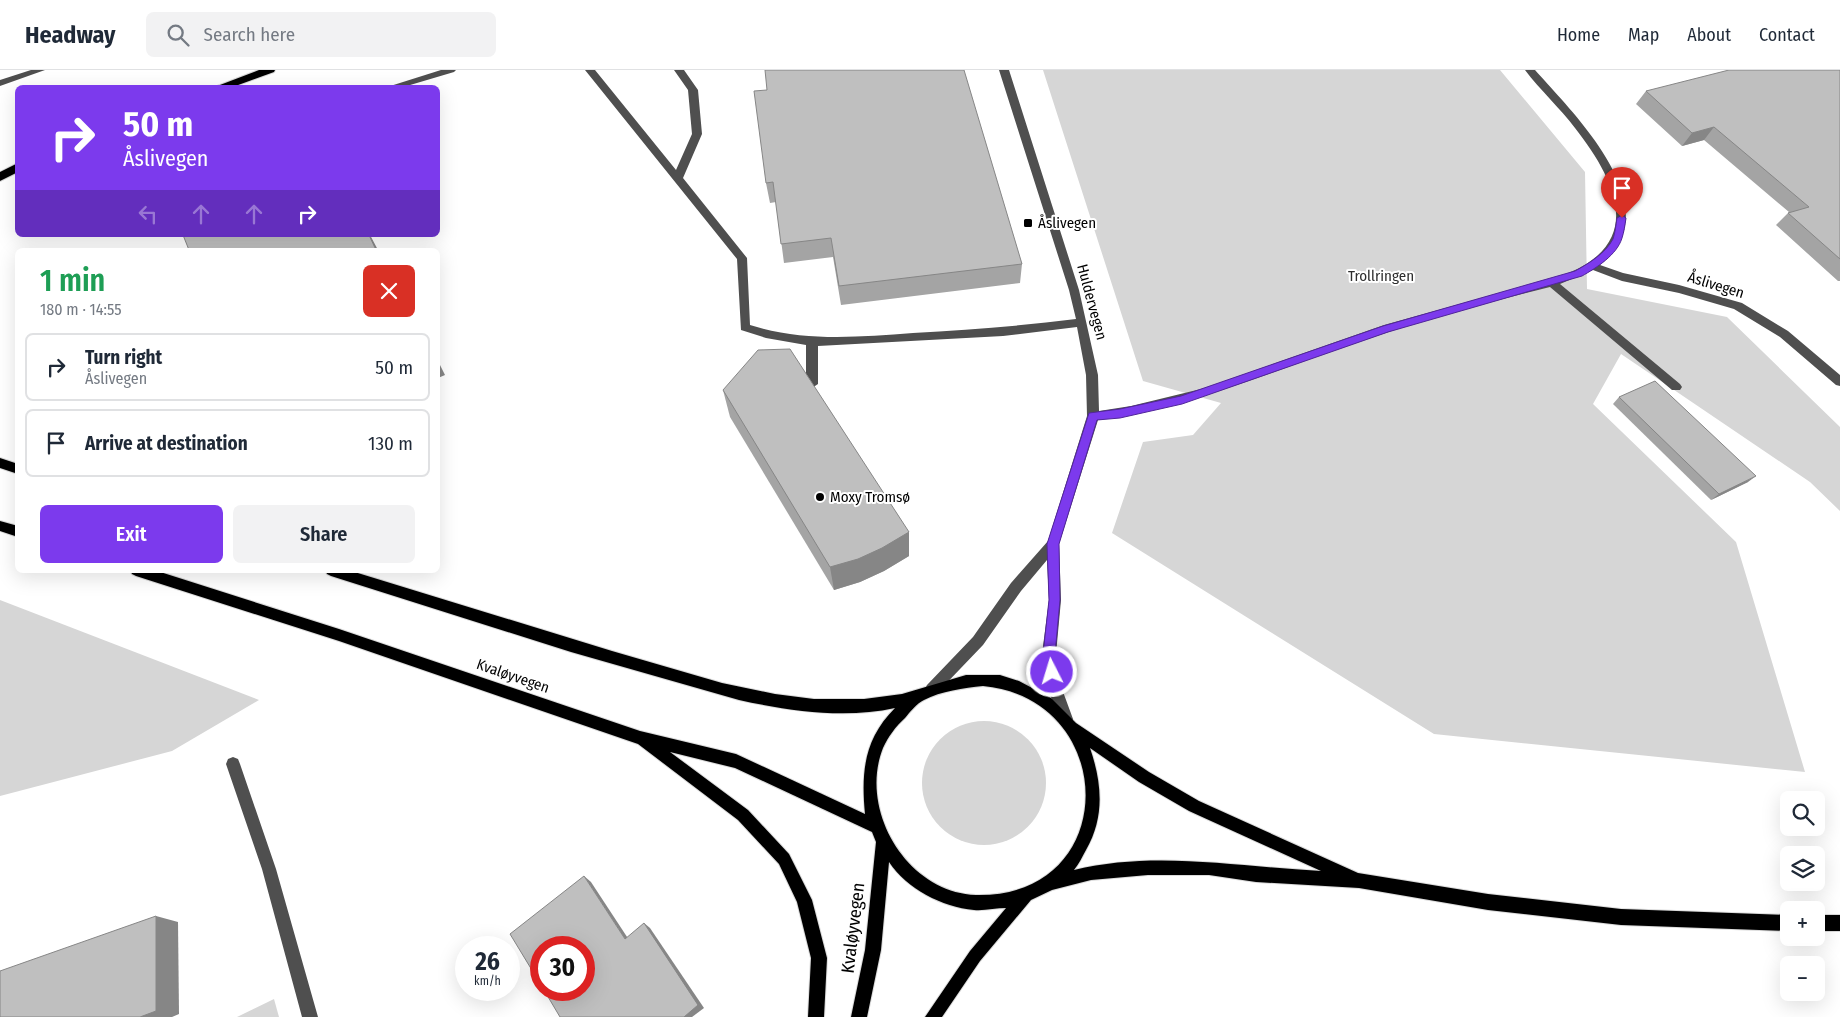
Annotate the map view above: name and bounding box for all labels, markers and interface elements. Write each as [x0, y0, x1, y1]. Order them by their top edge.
search box [146, 12, 496, 57]
text: Headway [25, 21, 116, 49]
icon: search [164, 21, 192, 49]
text: Search here [204, 23, 295, 46]
text: Home [1557, 24, 1600, 46]
text: Map [1628, 24, 1659, 46]
text: About [1687, 24, 1731, 46]
text: Contact [1759, 24, 1815, 46]
text: 50 m [123, 103, 193, 145]
icon: right [40, 105, 105, 170]
text: Åslivegen [123, 145, 208, 172]
pin [1601, 167, 1643, 218]
icon: arrive [1608, 174, 1636, 202]
icon: left [134, 200, 162, 228]
icon: ahead [187, 200, 215, 228]
icon: ahead [240, 200, 268, 228]
icon: right [293, 200, 321, 228]
place label: Åslivegen [1038, 214, 1096, 232]
marker: Åslivegen [1022, 217, 1034, 229]
street label: Huldervegen [1073, 262, 1111, 342]
text: 1 min [40, 263, 105, 299]
button: close [363, 265, 415, 317]
park label: Trollringen [1348, 267, 1414, 285]
street label: Åslivegen [1686, 268, 1746, 302]
text: 180 m · 14:55 [40, 300, 122, 319]
text: Turn right [85, 346, 162, 369]
icon: right [42, 353, 70, 381]
text: 50 m [375, 356, 413, 379]
text: Åslivegen [85, 369, 147, 388]
icon: arrive [42, 429, 70, 457]
text: Arrive at destination [85, 432, 248, 455]
text: 130 m [368, 432, 413, 455]
place label: Moxy Tromsø [830, 488, 910, 506]
marker: Moxy Tromsø [814, 491, 826, 503]
button: Exit [40, 505, 223, 563]
button: Share [233, 505, 415, 563]
position arrow [1025, 645, 1077, 697]
street label: Kvaløyvegen [474, 655, 552, 697]
map controls [1780, 791, 1825, 1001]
button: search [1780, 791, 1825, 836]
button: layers [1780, 846, 1825, 891]
street label: Kvaløyvegen [837, 881, 869, 975]
button: + [1780, 901, 1825, 946]
speed limit sign: 30 [530, 936, 595, 1001]
text: 26 [475, 947, 500, 977]
button: − [1780, 956, 1825, 1001]
text: km/h [474, 974, 501, 988]

